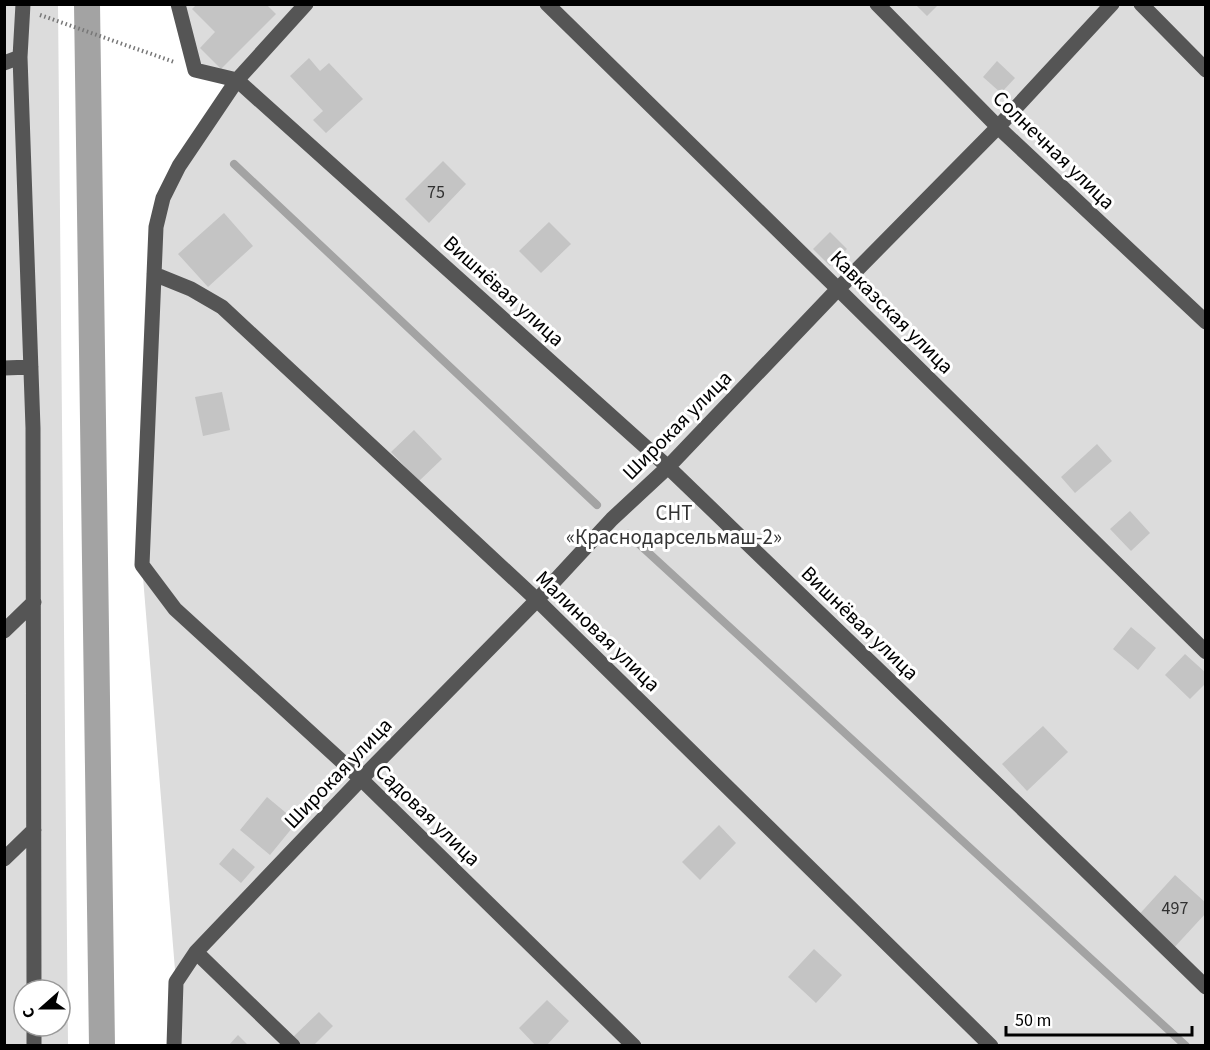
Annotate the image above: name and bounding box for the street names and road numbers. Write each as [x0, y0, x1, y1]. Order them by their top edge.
street label: Солнечная улица [986, 84, 1122, 216]
street label: Вишнёвая улица [437, 229, 571, 353]
street label: Кавказская улица [823, 243, 961, 381]
street label: Широкая улица [615, 363, 739, 487]
street label: Вишнёвая улица [794, 559, 926, 687]
street label: Малиновая улица [529, 563, 667, 699]
street label: Широкая улица [277, 711, 399, 835]
street label: Садовая улица [368, 757, 488, 873]

